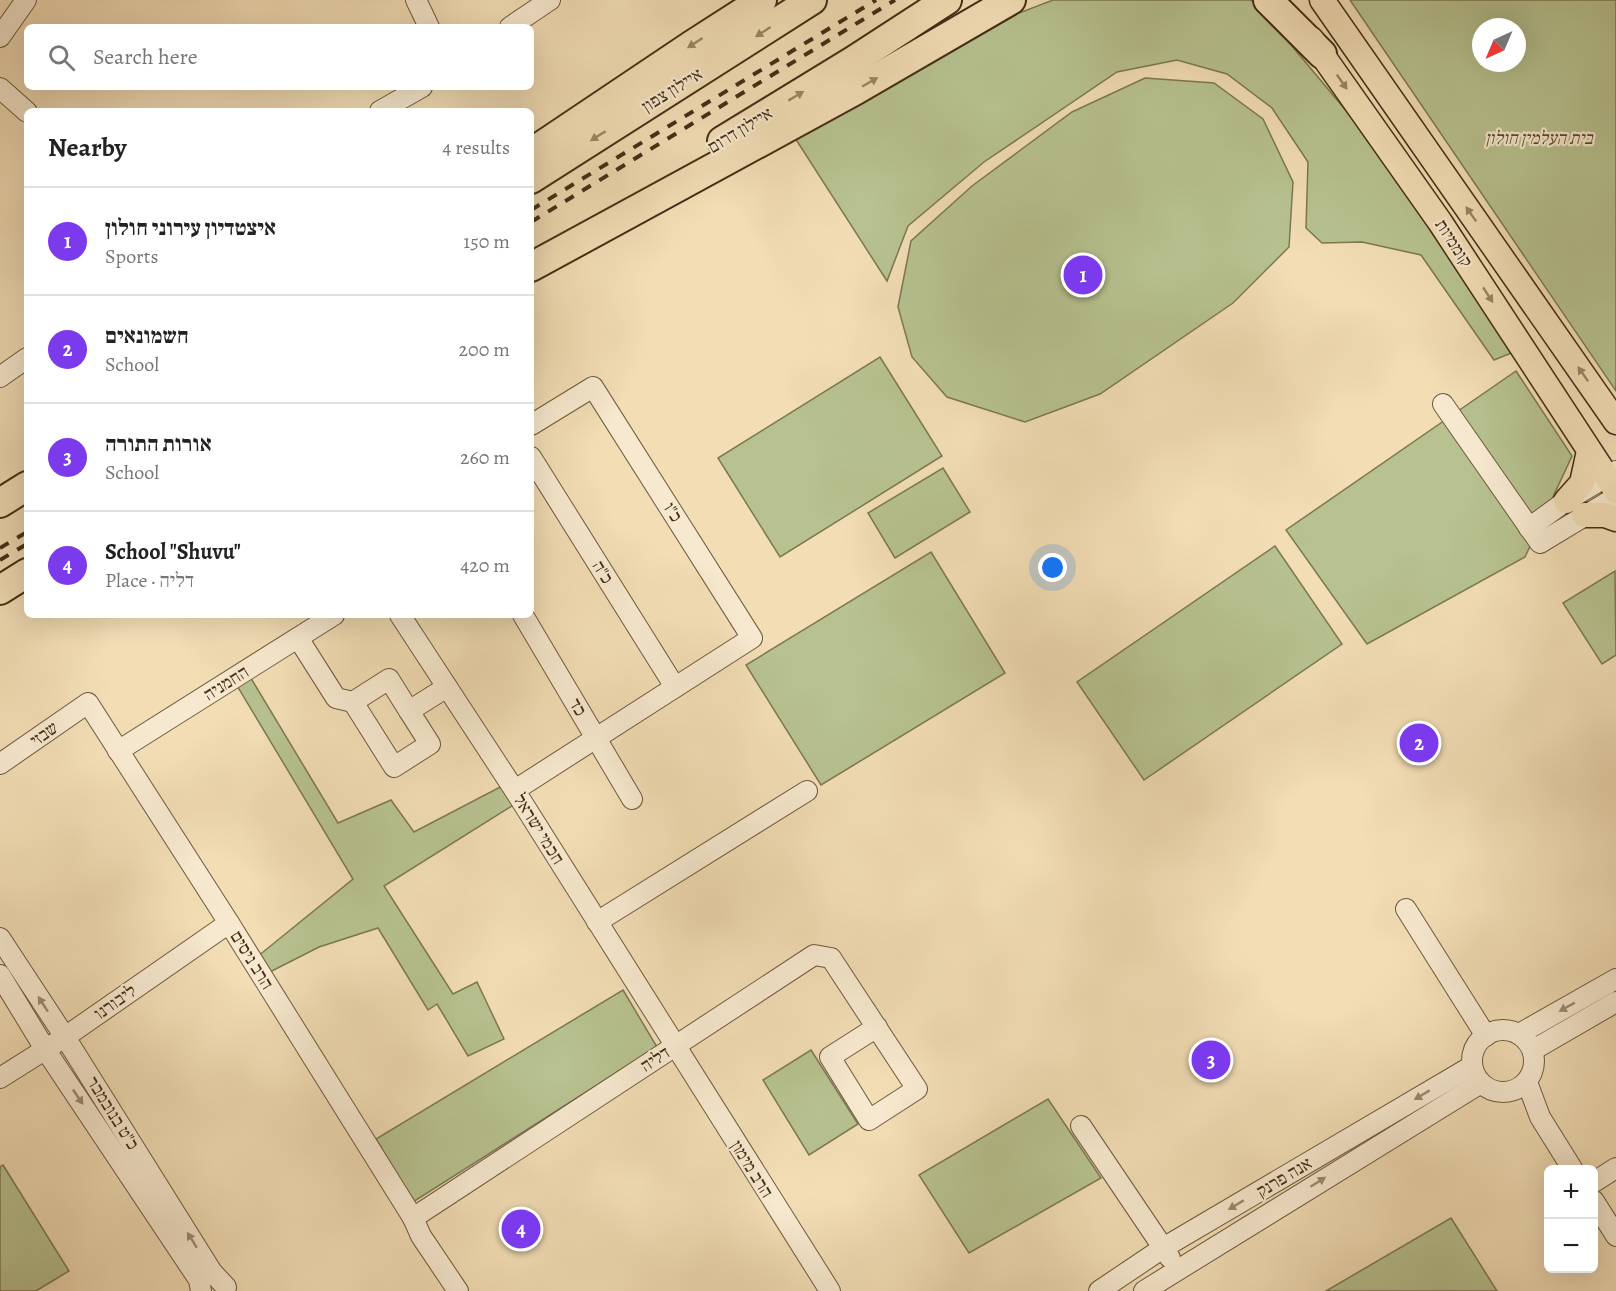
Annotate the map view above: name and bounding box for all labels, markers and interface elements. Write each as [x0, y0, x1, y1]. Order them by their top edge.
north arrow [1472, 18, 1526, 72]
search box [24, 24, 534, 90]
one-way arrow [755, 26, 771, 37]
one-way arrow [687, 37, 703, 48]
icon: search [45, 41, 78, 74]
text: Search here [93, 42, 198, 72]
street label: איילון צפון [637, 62, 707, 118]
one-way arrow [1336, 74, 1348, 90]
one-way arrow [862, 77, 879, 87]
one-way arrow [788, 91, 804, 102]
street label: איילון דרום [703, 101, 777, 159]
park label: בית העלמין חולון [1485, 126, 1594, 150]
text: Nearby [48, 130, 127, 165]
one-way arrow [590, 131, 606, 142]
text: 4 results [442, 134, 510, 161]
one-way arrow [1465, 207, 1477, 223]
text: איצטדיון עירוני חולון [105, 213, 276, 243]
street label: קוממיות [1429, 214, 1479, 272]
text: 1 [64, 228, 71, 255]
text: 150 m [463, 228, 510, 255]
text: Sports [105, 243, 158, 270]
pin: 1 [1064, 252, 1102, 298]
one-way arrow [1482, 287, 1493, 303]
text: חשמונאים [105, 321, 189, 351]
text: 2 [63, 336, 72, 363]
text: 200 m [459, 336, 510, 363]
text: School [105, 351, 159, 378]
one-way arrow [1577, 367, 1589, 383]
text: אורות התורה [105, 429, 212, 459]
text: 3 [63, 444, 72, 471]
text: 260 m [460, 444, 510, 471]
text: School [105, 459, 159, 486]
street label: כ"ו [658, 498, 688, 526]
text: School "Shuvu" [105, 537, 241, 567]
text: 4 [63, 552, 72, 579]
text: 420 m [460, 552, 510, 579]
your location [1038, 553, 1067, 582]
street label: כ"ה [587, 556, 619, 588]
text: Place · דליה [105, 567, 194, 594]
street label: החמניה [199, 660, 253, 706]
street label: כד [563, 694, 593, 720]
street label: שבזי [25, 716, 63, 752]
pin: 2 [1400, 720, 1438, 766]
street label: חכמי ישראל [508, 789, 570, 869]
street label: הרב ניסים [225, 926, 279, 994]
street label: ליבורנו [89, 979, 141, 1025]
one-way arrow [37, 996, 49, 1012]
one-way arrow [1559, 1001, 1576, 1011]
pin: 3 [1192, 1038, 1230, 1082]
street label: דליה [635, 1040, 675, 1078]
street label: כ"ט בנובמבר [81, 1072, 145, 1154]
one-way arrow [72, 1089, 83, 1106]
one-way arrow [1414, 1090, 1430, 1101]
street label: הרב מימון [725, 1136, 779, 1202]
street label: אנה פרנק [1252, 1151, 1316, 1203]
map controls [1544, 1165, 1598, 1273]
button: + [1544, 1165, 1598, 1219]
one-way arrow [1310, 1177, 1326, 1188]
one-way arrow [1227, 1200, 1244, 1210]
pin: 4 [502, 1206, 540, 1252]
button: − [1544, 1219, 1598, 1273]
one-way arrow [187, 1232, 198, 1248]

